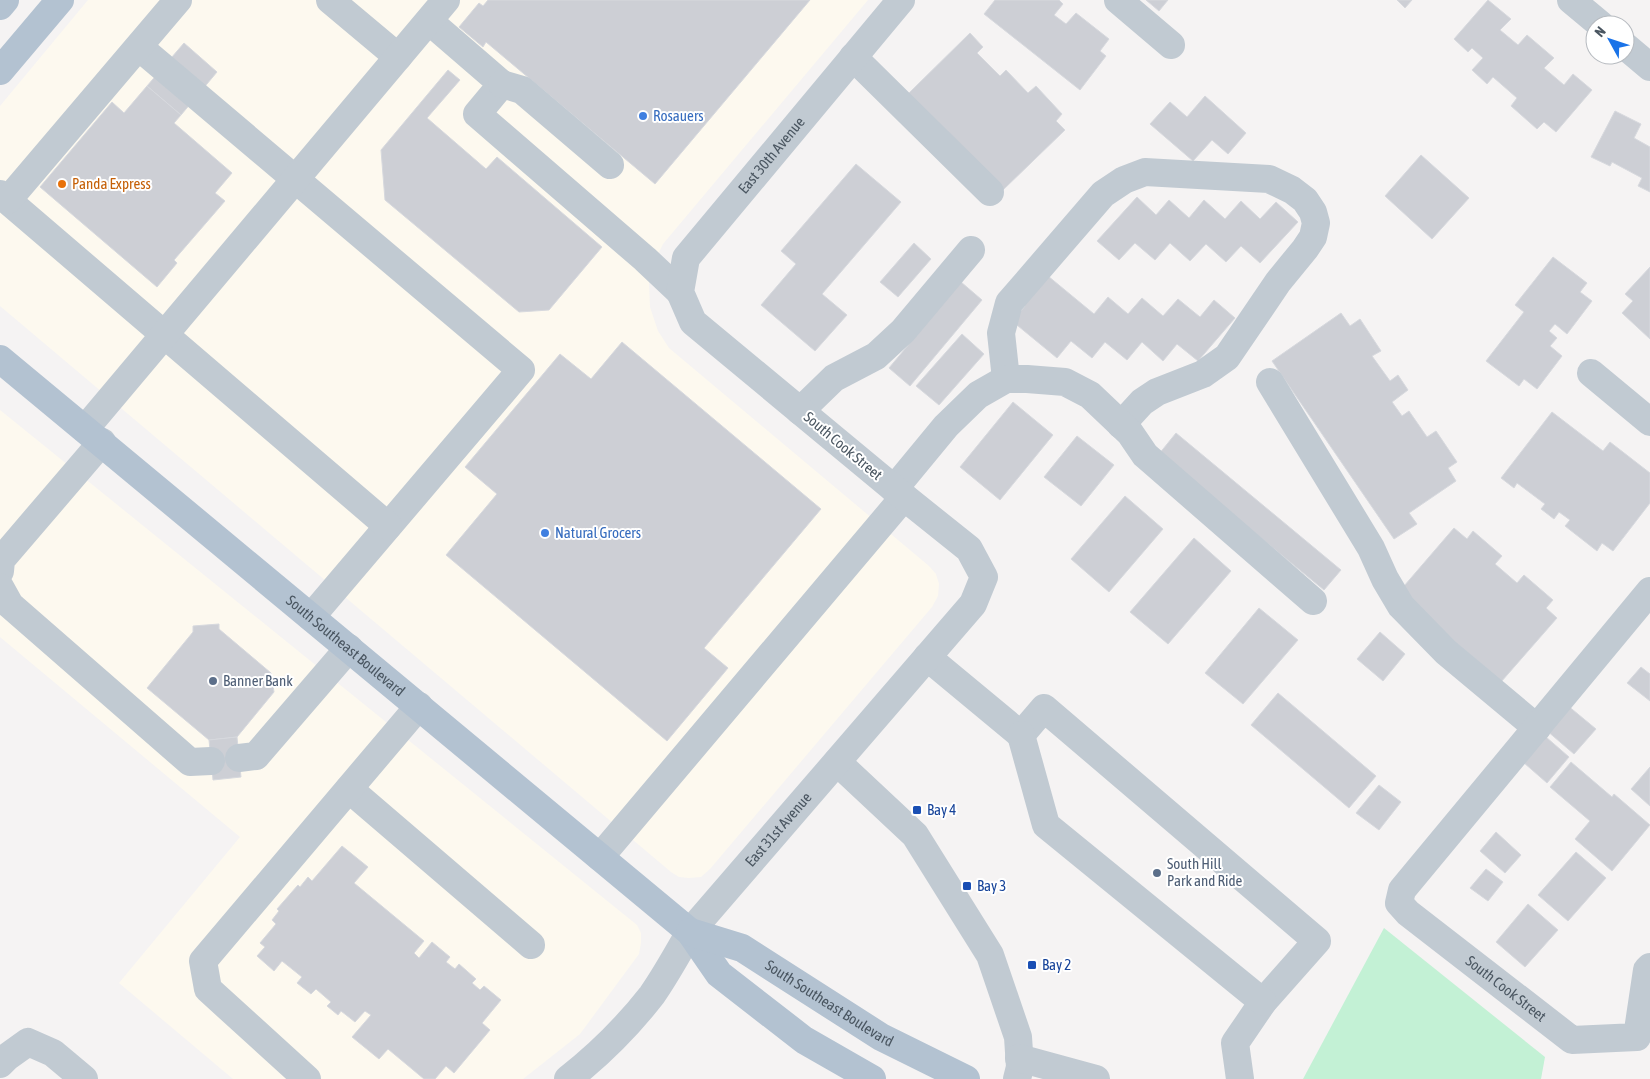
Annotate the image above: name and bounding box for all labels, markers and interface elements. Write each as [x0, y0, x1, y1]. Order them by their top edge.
north arrow [1585, 15, 1635, 65]
text: N [1591, 23, 1609, 40]
place label: Rosauers [653, 107, 704, 124]
marker: Rosauers [637, 110, 649, 122]
street label: East 30th Avenue [734, 113, 808, 197]
place label: Panda Express [72, 175, 151, 192]
marker: Panda Express [56, 178, 68, 190]
street label: South Cook Street [801, 408, 886, 483]
place label: Natural Grocers [555, 524, 641, 541]
marker: Natural Grocers [539, 527, 551, 539]
street label: South Southeast Boulevard [283, 591, 408, 699]
place label: Banner Bank [223, 672, 293, 689]
marker: Banner Bank [207, 675, 219, 687]
street label: East 31st Avenue [741, 789, 815, 870]
place label: Bay 4 [927, 801, 956, 818]
marker: Bay 4 [911, 804, 923, 816]
place label: South Hill Park and Ride [1167, 855, 1243, 889]
marker: South Hill Park and Ride [1151, 867, 1163, 879]
place label: Bay 3 [977, 877, 1006, 894]
marker: Bay 3 [961, 880, 973, 892]
street label: South Cook Street [1463, 952, 1550, 1025]
street label: South Southeast Boulevard [762, 956, 896, 1050]
place label: Bay 2 [1042, 956, 1071, 973]
marker: Bay 2 [1026, 959, 1038, 971]

